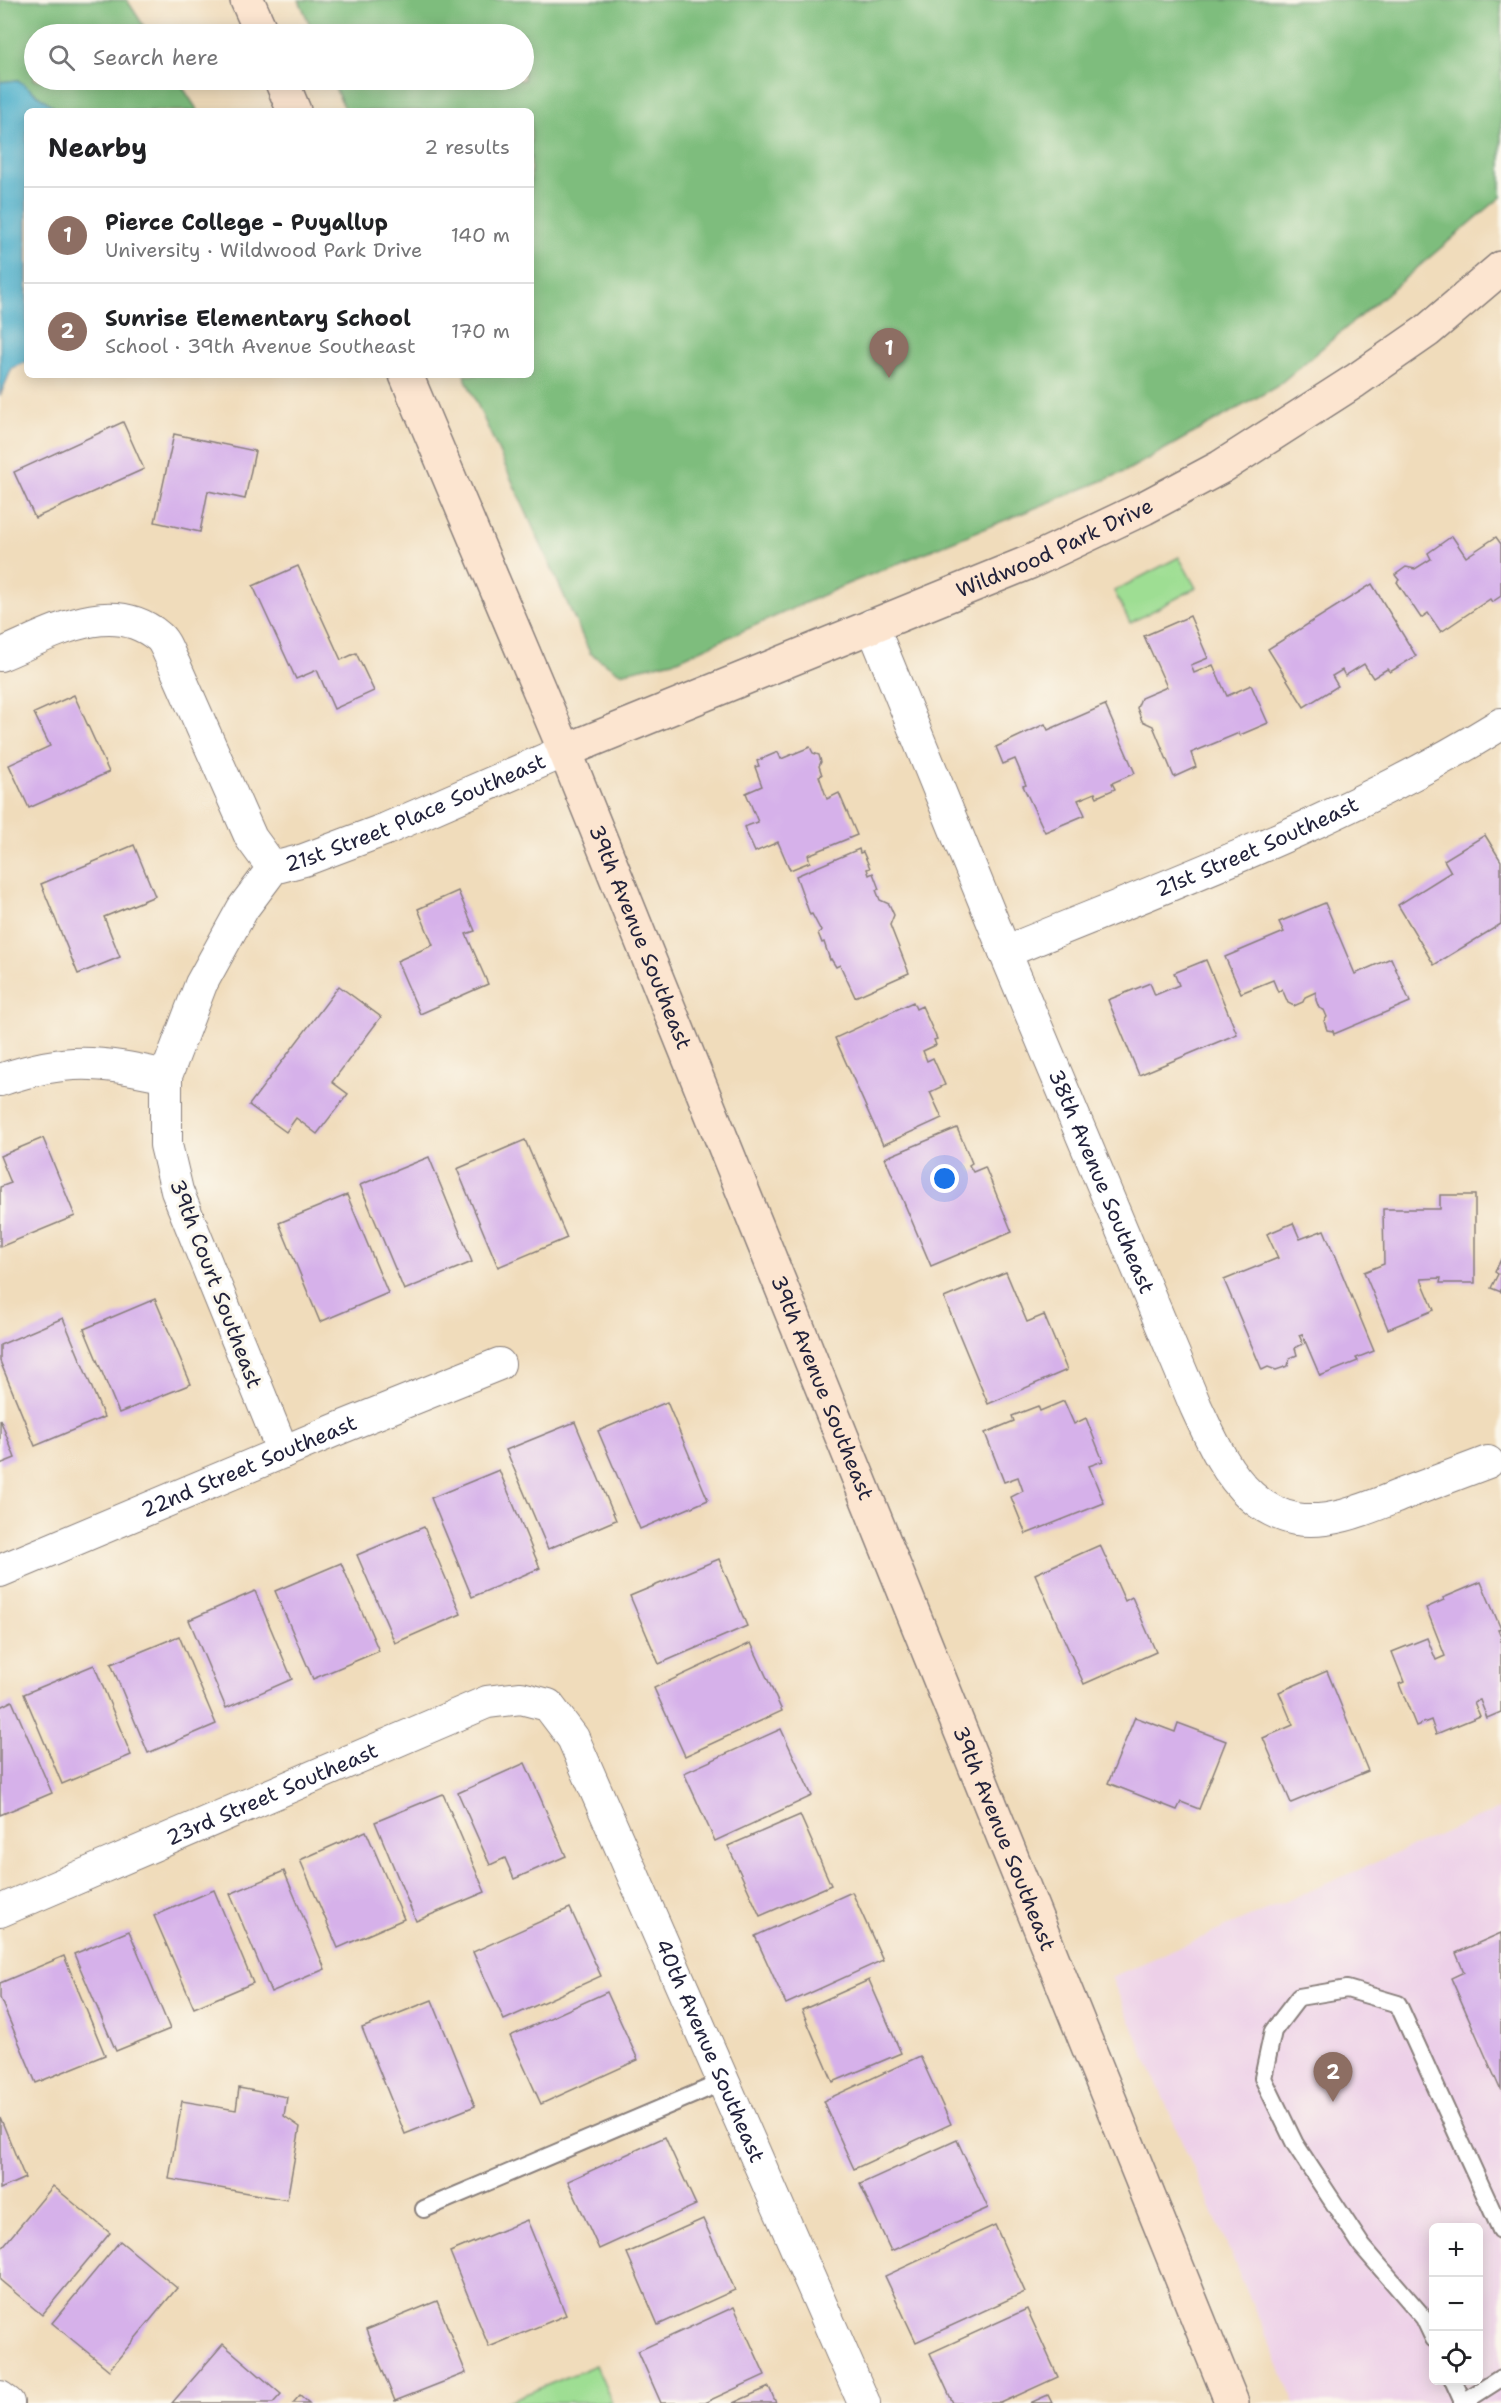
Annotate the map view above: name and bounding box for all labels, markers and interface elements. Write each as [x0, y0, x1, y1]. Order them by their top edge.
search box [24, 24, 534, 90]
icon: search [45, 41, 78, 74]
text: Search here [93, 43, 219, 72]
text: Nearby [48, 130, 147, 165]
text: 2 results [424, 134, 510, 160]
text: Pierce College - Puyallup [105, 208, 388, 237]
text: 1 [63, 222, 72, 248]
text: 140 m [451, 222, 510, 248]
text: University · Wildwood Park Drive [105, 237, 422, 263]
text: Sunrise Elementary School [105, 304, 411, 333]
text: 2 [61, 318, 75, 344]
text: 170 m [451, 318, 510, 344]
pin: 1 [870, 328, 908, 378]
text: School · 39th Avenue Southeast [105, 333, 416, 359]
street label: Wildwood Park Drive [952, 492, 1158, 605]
street label: 21st Street Place Southeast [282, 747, 550, 878]
street label: 21st Street Southeast [1151, 790, 1363, 904]
street label: 39th Avenue Southeast [582, 821, 698, 1054]
street label: 38th Avenue Southeast [1042, 1065, 1161, 1298]
your location [930, 1164, 959, 1193]
street label: 39th Court Southeast [163, 1176, 269, 1392]
street label: 39th Avenue Southeast [764, 1271, 880, 1504]
street label: 22nd Street Southeast [137, 1409, 361, 1524]
street label: 39th Avenue Southeast [946, 1722, 1062, 1955]
street label: 23rd Street Southeast [162, 1736, 382, 1852]
street label: 40th Avenue Southeast [649, 1935, 771, 2167]
pin: 2 [1314, 2052, 1352, 2102]
map controls [1429, 2223, 1483, 2385]
button: + [1429, 2223, 1483, 2277]
button: − [1429, 2277, 1483, 2331]
button: locate [1429, 2331, 1483, 2385]

